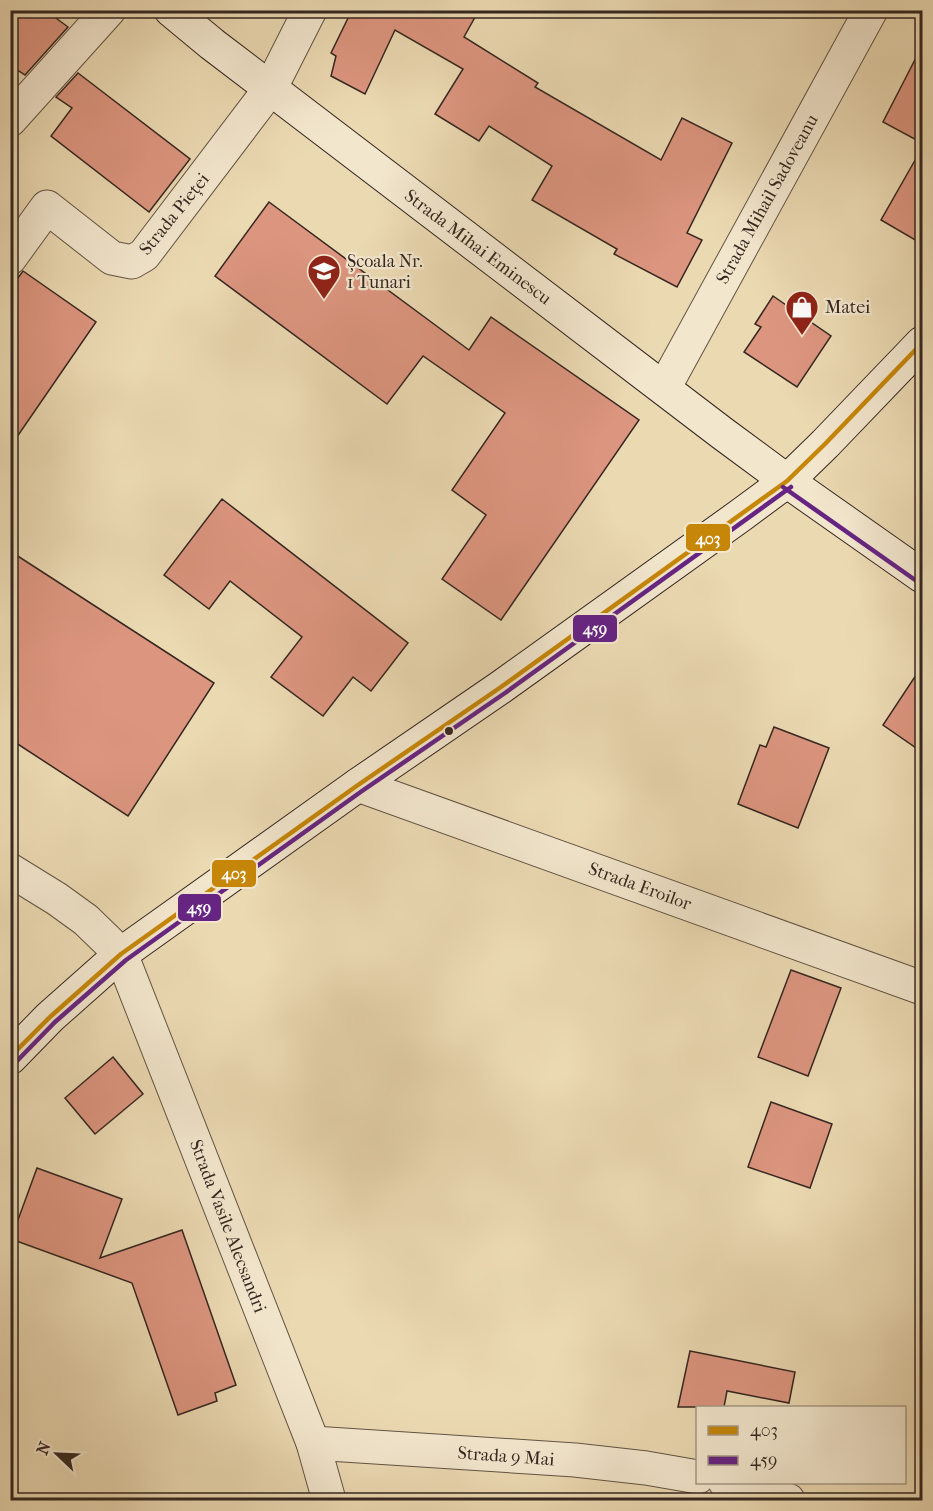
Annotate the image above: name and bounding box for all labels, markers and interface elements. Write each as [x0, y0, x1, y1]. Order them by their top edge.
street label: Strada Mihail Sadoveanu [712, 111, 823, 288]
street label: Strada Pieței [135, 169, 214, 260]
street label: Strada Mihai Eminescu [400, 185, 555, 309]
place label: Școala Nr. 1 Tunari [347, 251, 423, 293]
school or university icon: Școala Nr. 1 Tunari [306, 253, 342, 300]
shop icon: Matei [784, 289, 820, 336]
place label: Matei [825, 297, 871, 318]
line badge: 403 [685, 523, 731, 552]
text: 403 [695, 529, 720, 549]
line badge: 459 [572, 614, 618, 643]
text: 459 [582, 619, 607, 639]
unlabelled marker [443, 725, 455, 737]
street label: Strada Eroilor [585, 858, 694, 915]
line badge: 403 [211, 859, 257, 888]
text: 403 [221, 864, 246, 884]
line badge: 459 [177, 893, 222, 922]
text: 459 [186, 898, 211, 918]
street label: Strada Vasile Alecsandri [185, 1137, 270, 1316]
legend [696, 1406, 906, 1484]
text: 403 [750, 1420, 778, 1441]
north arrow [27, 1424, 87, 1484]
text: N [33, 1438, 55, 1458]
street label: Strada 9 Mai [457, 1443, 556, 1470]
text: 459 [750, 1450, 777, 1471]

